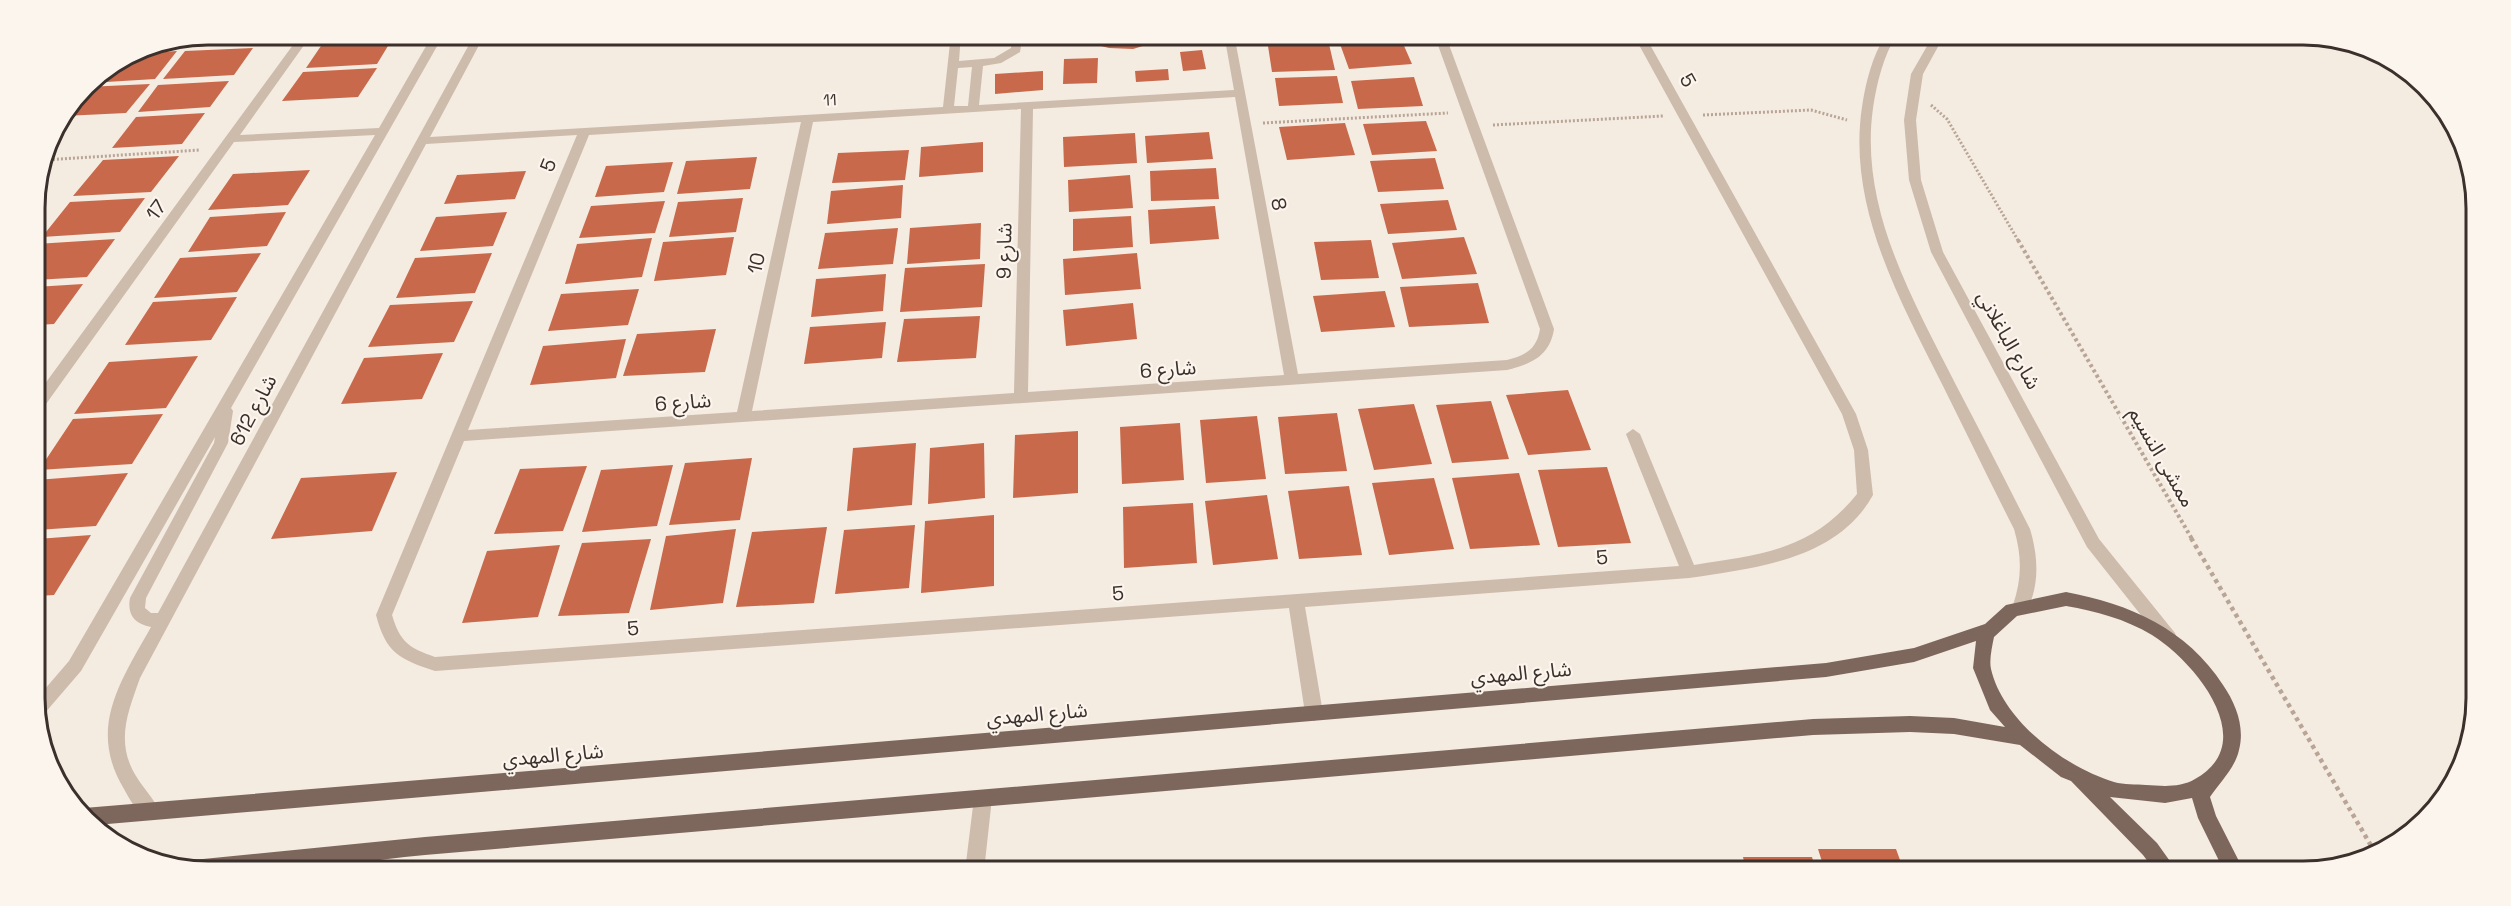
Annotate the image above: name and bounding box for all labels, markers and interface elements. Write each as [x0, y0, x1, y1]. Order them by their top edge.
street label: 5 [1674, 68, 1702, 92]
street label: 11 [823, 89, 837, 111]
street label: 5 [534, 155, 562, 175]
street label: 17 [140, 194, 172, 226]
street label: 8 [1265, 195, 1293, 213]
street label: شارع 9 [991, 223, 1019, 279]
street label: 10 [741, 250, 771, 276]
street label: شارع الباغلاني [1969, 286, 2047, 395]
street label: شارع 6 [1139, 354, 1197, 386]
street label: شارع 612 [224, 370, 284, 451]
street label: شارع 6 [654, 387, 712, 419]
street label: ممشى النسيم [2121, 402, 2201, 513]
street label: 5 [1595, 544, 1609, 570]
street label: 5 [1111, 580, 1125, 606]
street label: 5 [626, 615, 640, 641]
street label: شارع المهدي [1469, 656, 1573, 693]
street label: شارع المهدي [985, 697, 1089, 734]
street label: شارع المهدي [501, 738, 605, 775]

